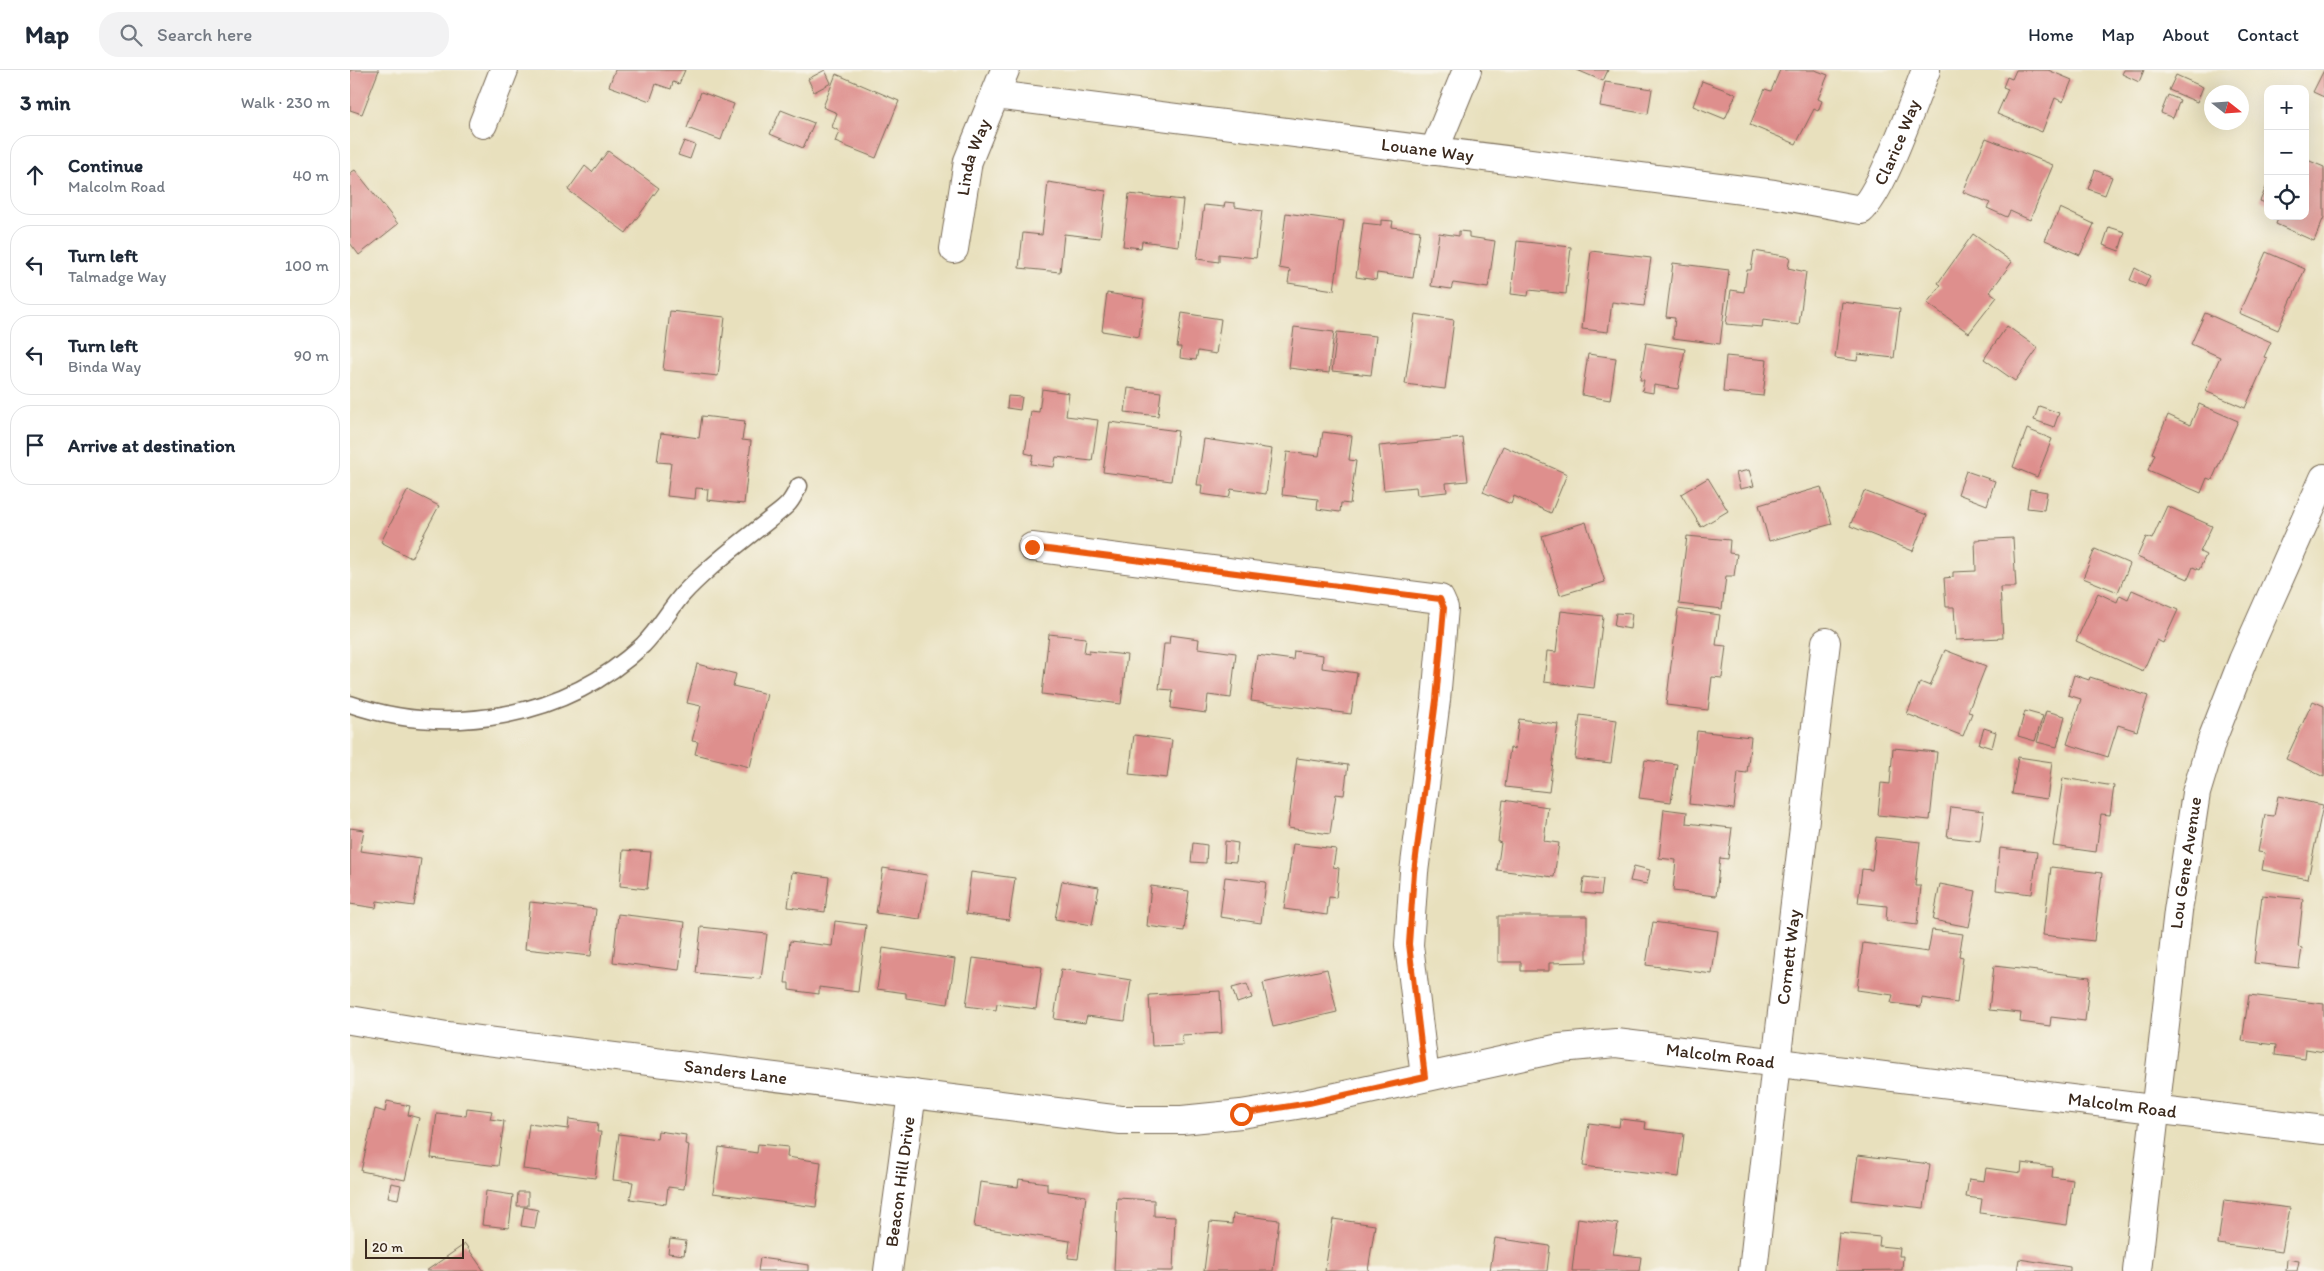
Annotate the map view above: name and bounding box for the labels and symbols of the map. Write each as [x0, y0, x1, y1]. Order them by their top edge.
north arrow [2204, 85, 2249, 130]
street label: Clarice Way [1869, 96, 1925, 189]
street label: Linda Way [952, 115, 995, 197]
street label: Louane Way [1380, 133, 1476, 167]
route end [1021, 536, 1044, 559]
street label: Lou Gene Avenue [2165, 795, 2206, 930]
street label: Cornett Way [1772, 907, 1805, 1006]
street label: Malcolm Road [1665, 1038, 1776, 1073]
street label: Sanders Lane [683, 1055, 788, 1089]
street label: Malcolm Road [2067, 1088, 2178, 1123]
route start [1230, 1103, 1253, 1126]
street label: Beacon Hill Drive [880, 1115, 920, 1248]
scale bar [365, 1236, 464, 1259]

